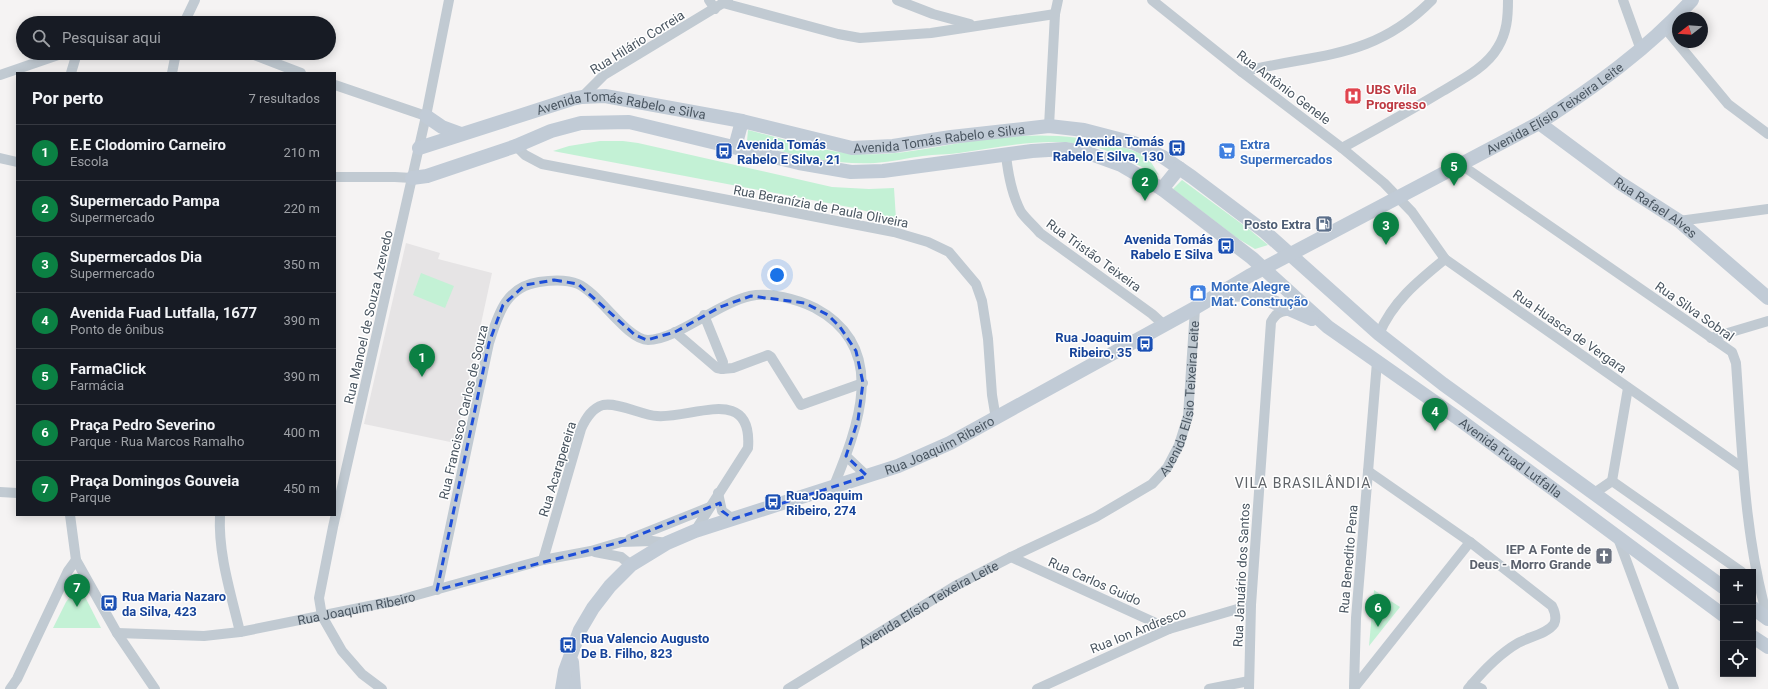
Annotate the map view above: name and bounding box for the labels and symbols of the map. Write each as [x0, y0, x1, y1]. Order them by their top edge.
street label: Rua Hilário Correia [587, 7, 687, 77]
north arrow [1672, 12, 1708, 48]
street label: Rua Antônio Genele [1234, 47, 1334, 128]
street label: Avenida Elísio Teixeira Leite [1484, 59, 1626, 158]
place label: UBS Vila Progresso [1366, 82, 1426, 112]
hospital icon: UBS Vila Progresso [1343, 86, 1363, 106]
street label: Avenida Tomás Rabelo e Silva [535, 89, 707, 122]
street label: Avenida Tomás Rabelo e Silva [853, 122, 1026, 156]
place label: Avenida Tomás Rabelo E Silva, 130 [1053, 134, 1164, 164]
place label: Avenida Tomás Rabelo E Silva, 21 [737, 137, 841, 167]
place label: Extra Supermercados [1240, 137, 1333, 167]
bus stop icon: Avenida Tomás Rabelo E Silva, 130 [1167, 138, 1187, 158]
bus stop icon: Avenida Tomás Rabelo E Silva, 21 [714, 141, 734, 161]
supermarket icon: Extra Supermercados [1217, 141, 1237, 161]
pin: 5 [1441, 153, 1467, 186]
pin: 2 [1132, 168, 1158, 201]
street label: Rua Rafael Alves [1611, 174, 1700, 241]
street label: Rua Beranízia de Paula Oliveira [732, 182, 910, 231]
pin: 3 [1373, 212, 1399, 245]
fuel station icon: Posto Extra [1314, 214, 1334, 234]
street label: Rua Tristão Teixeira [1043, 216, 1144, 295]
place label: Posto Extra [1244, 217, 1311, 232]
street label: Rua Manoel de Souza Azevedo [341, 229, 396, 405]
place label: Avenida Tomás Rabelo E Silva [1124, 232, 1213, 262]
bus stop icon: Avenida Tomás Rabelo E Silva [1216, 236, 1236, 256]
your location [767, 265, 787, 285]
place label: Monte Alegre Mat. Construção [1211, 279, 1308, 309]
street label: Rua Silva Sobral [1652, 279, 1737, 344]
shop icon: Monte Alegre Mat. Construção [1188, 283, 1208, 303]
street label: Rua Huasca de Vergara [1510, 287, 1629, 376]
street label: Avenida Elísio Teixeira Leite [1156, 320, 1202, 479]
street label: Rua Francisco Carlos de Souza [436, 323, 491, 501]
place label: Rua Joaquim Ribeiro, 35 [1055, 330, 1132, 360]
bus stop icon: Rua Joaquim Ribeiro, 35 [1135, 334, 1155, 354]
pin: 1 [409, 344, 435, 377]
pin: 4 [1422, 398, 1448, 431]
street label: Rua Joaquim Ribeiro [883, 413, 997, 478]
street label: Avenida Fuad Lutfalla [1456, 415, 1565, 501]
street label: Rua Acarapereira [536, 420, 579, 519]
district label: VILA BRASILÂNDIA [1235, 474, 1371, 491]
place label: Rua Joaquim Ribeiro, 274 [786, 488, 863, 518]
bus stop icon: Rua Joaquim Ribeiro, 274 [763, 492, 783, 512]
street label: Rua Januário dos Santos [1230, 502, 1253, 647]
street label: Rua Benedito Pena [1336, 504, 1361, 614]
place label: IEP A Fonte de Deus - Morro Grande [1469, 542, 1591, 572]
church icon: IEP A Fonte de Deus - Morro Grande [1594, 546, 1614, 566]
street label: Rua Carlos Guido [1046, 554, 1143, 609]
street label: Avenida Elísio Teixeira Leite [856, 558, 1001, 652]
pin: 7 [64, 574, 90, 607]
place label: Rua Maria Nazaro da Silva, 423 [122, 589, 226, 619]
street label: Rua Joaquim Ribeiro [296, 589, 417, 628]
bus stop icon: Rua Maria Nazaro da Silva, 423 [99, 593, 119, 613]
pin: 6 [1365, 594, 1391, 627]
street label: Rua Ion Andresco [1088, 604, 1188, 657]
place label: Rua Valencio Augusto De B. Filho, 823 [581, 631, 709, 661]
bus stop icon: Rua Valencio Augusto De B. Filho, 823 [558, 635, 578, 655]

